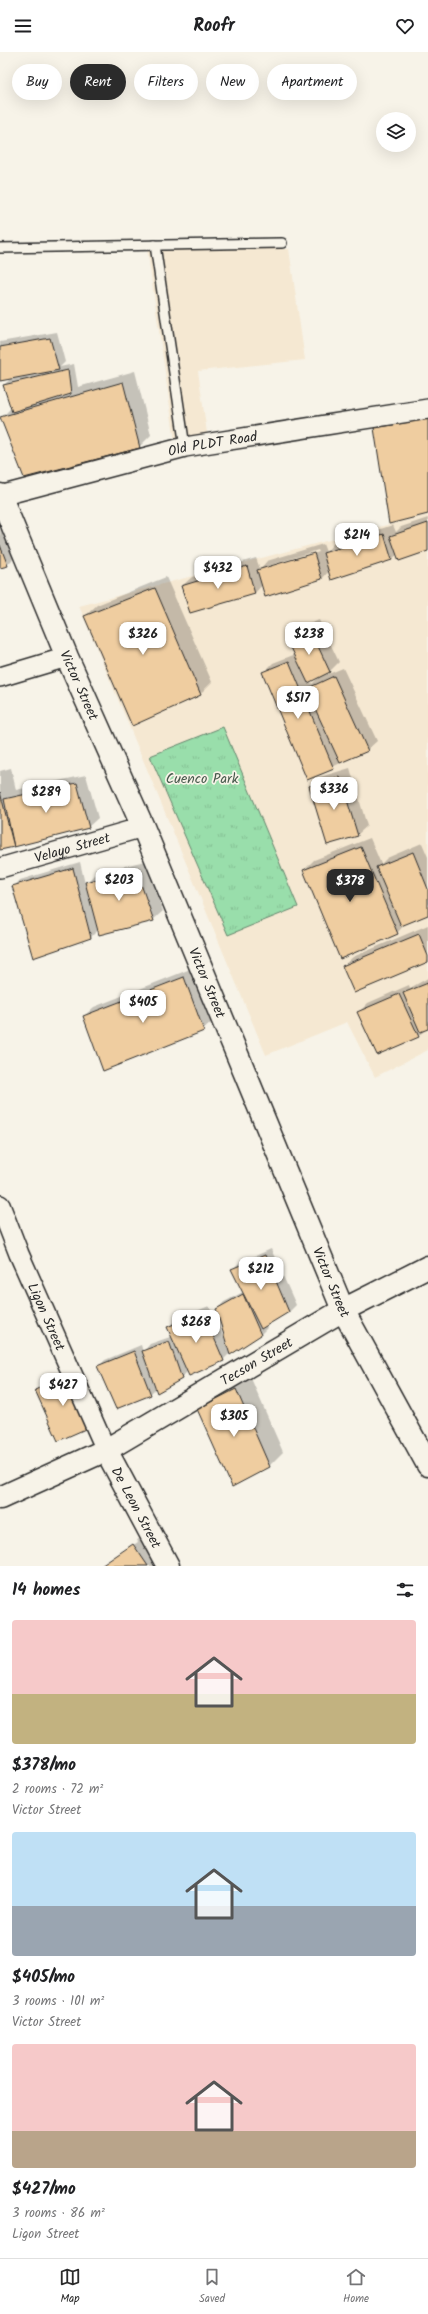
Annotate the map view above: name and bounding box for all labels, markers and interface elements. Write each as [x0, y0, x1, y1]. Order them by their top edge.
text: Roofr [193, 12, 235, 41]
icon: menu [12, 15, 34, 37]
icon: heart [394, 15, 416, 37]
chip: Buy [12, 64, 62, 100]
chip: Rent [70, 64, 126, 100]
chip: Filters [134, 64, 198, 100]
chip: New [206, 64, 259, 100]
chip: Apartment [267, 64, 357, 100]
map controls [376, 112, 416, 152]
button: layers [376, 112, 416, 152]
street label: Old PLDT Road [166, 426, 260, 463]
pin: $214 [333, 523, 381, 557]
text: $214 [344, 525, 370, 546]
pin: $432 [194, 556, 242, 590]
text: $432 [203, 558, 233, 579]
pin: $326 [119, 622, 167, 656]
pin: $238 [285, 622, 333, 656]
text: $326 [128, 624, 158, 645]
text: $238 [294, 624, 324, 645]
street label: Victor Street [53, 647, 104, 725]
pin: $517 [274, 686, 322, 720]
text: $517 [286, 688, 310, 709]
park label: Cuenco Park [166, 768, 239, 790]
pin: $336 [310, 777, 358, 811]
text: $336 [320, 779, 348, 800]
pin: $289 [22, 780, 70, 814]
text: $289 [31, 782, 61, 803]
street label: Velayo Street [32, 827, 113, 870]
pin: $203 [95, 868, 143, 902]
pin: $378 [326, 869, 374, 903]
text: $203 [104, 870, 134, 891]
text: $378 [336, 871, 364, 892]
street label: Victor Street [182, 944, 231, 1022]
pin: $405 [119, 990, 167, 1024]
text: $405 [129, 992, 157, 1013]
street label: Victor Street [306, 1244, 355, 1322]
pin: $212 [237, 1257, 285, 1291]
text: $212 [248, 1259, 274, 1280]
street label: Ligon Street [21, 1279, 71, 1355]
pin: $268 [172, 1310, 220, 1344]
text: $268 [181, 1312, 211, 1333]
street label: Tecson Street [216, 1332, 298, 1392]
pin: $427 [39, 1373, 87, 1407]
text: $427 [49, 1375, 77, 1396]
pin: $305 [210, 1404, 258, 1438]
text: $305 [220, 1406, 248, 1427]
street label: De Leon Street [105, 1463, 167, 1553]
text: 14 homes [12, 1577, 80, 1604]
icon: filters [394, 1579, 416, 1601]
icon: home [178, 1646, 250, 1718]
text: $378/mo [12, 1752, 76, 1779]
text: 2 rooms · 72 m² [12, 1779, 103, 1800]
text: Victor Street [12, 1800, 81, 1821]
icon: home [178, 1858, 250, 1930]
text: $405/mo [12, 1964, 75, 1991]
text: 3 rooms · 101 m² [12, 1991, 104, 2012]
text: Victor Street [12, 2012, 81, 2033]
icon: home [178, 2070, 250, 2142]
text: $427/mo [12, 2176, 76, 2203]
text: 3 rooms · 86 m² [12, 2203, 105, 2224]
text: Ligon Street [12, 2224, 79, 2245]
tab: Map [59, 2266, 81, 2308]
tab: Saved [199, 2266, 225, 2308]
tab: Home [343, 2266, 369, 2308]

